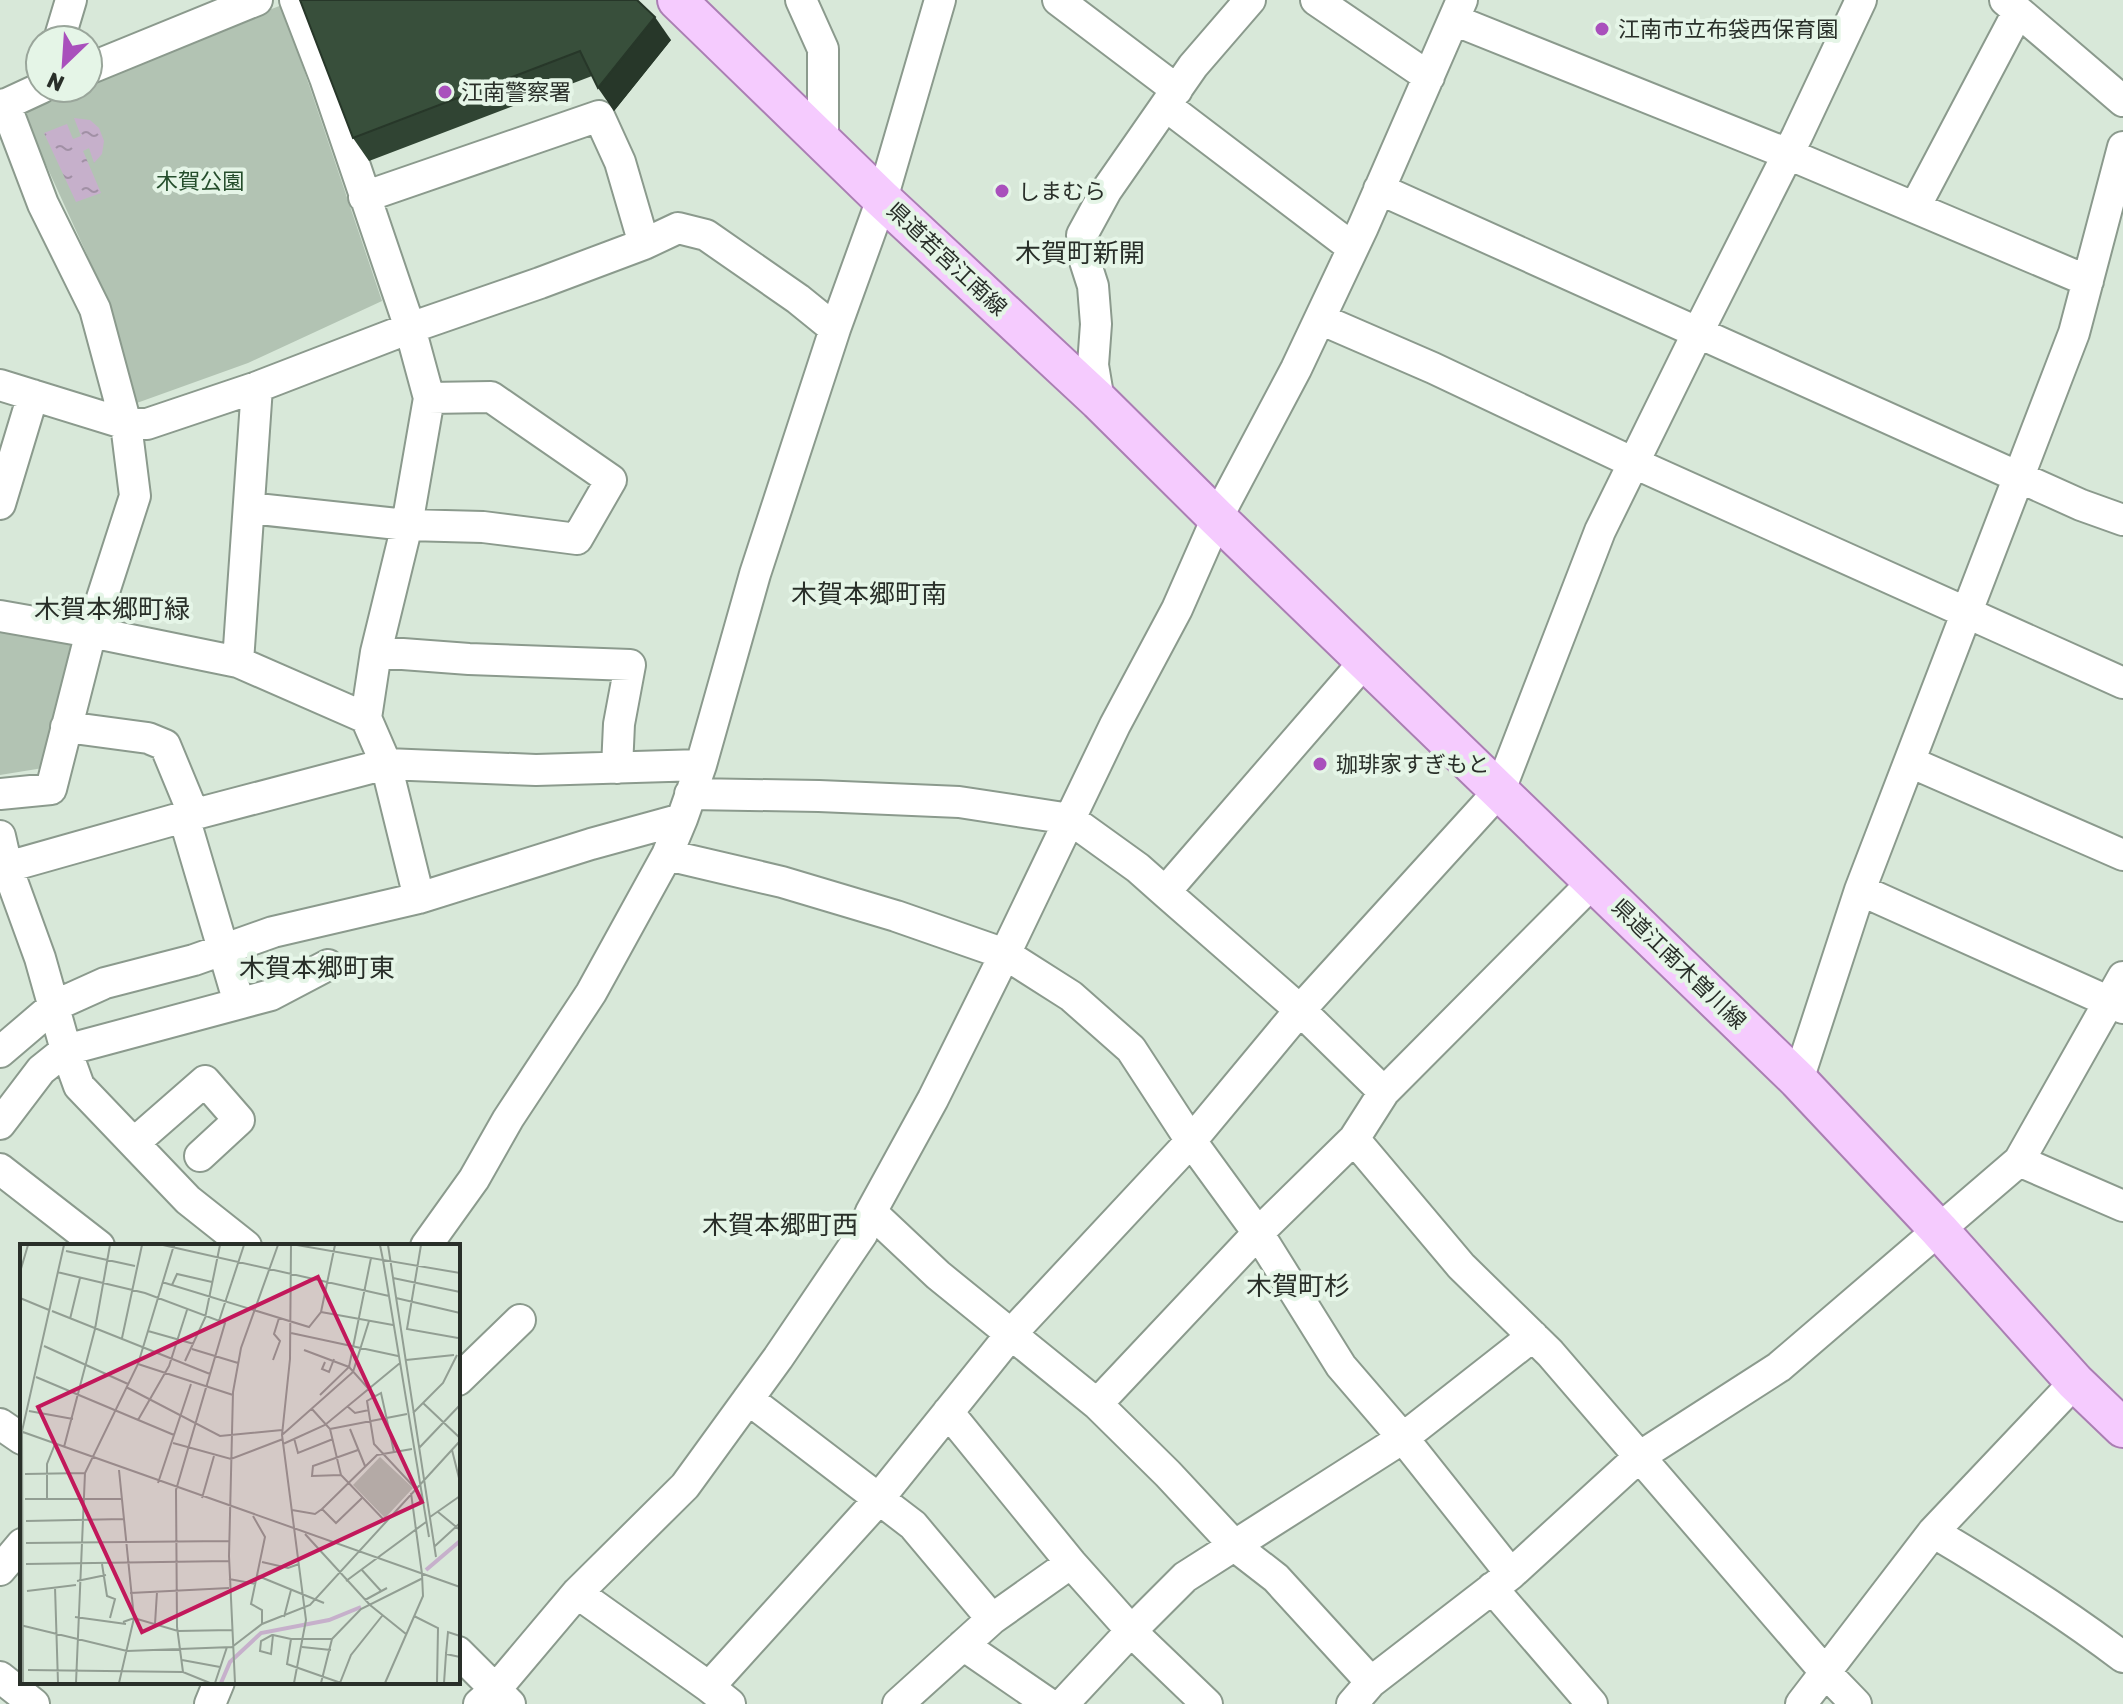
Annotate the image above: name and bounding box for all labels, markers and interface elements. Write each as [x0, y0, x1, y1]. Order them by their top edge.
place label: 江南市立布袋西保育園 [1618, 16, 1838, 43]
marker: 江南市立布袋西保育園 [1593, 20, 1611, 38]
north arrow [24, 24, 104, 104]
text: N [43, 66, 69, 97]
place label: 江南警察署 [461, 79, 571, 106]
marker: 江南警察署 [436, 83, 454, 101]
park label: 木賀公園 [156, 168, 244, 195]
place label: しまむら [1018, 178, 1106, 205]
marker: しまむら [993, 182, 1011, 200]
street label: 県道若宮江南線 [881, 197, 1013, 321]
district label: 木賀町新開 [1015, 238, 1145, 269]
district label: 木賀本郷町南 [791, 579, 947, 610]
district label: 木賀本郷町緑 [34, 594, 190, 625]
place label: 珈琲家すぎもと [1336, 751, 1490, 778]
marker: 珈琲家すぎもと [1311, 755, 1329, 773]
street label: 県道江南木曽川線 [1606, 893, 1752, 1035]
district label: 木賀本郷町東 [239, 953, 395, 984]
district label: 木賀本郷町西 [702, 1210, 858, 1241]
inset map [20, 1244, 460, 1684]
district label: 木賀町杉 [1246, 1271, 1350, 1302]

